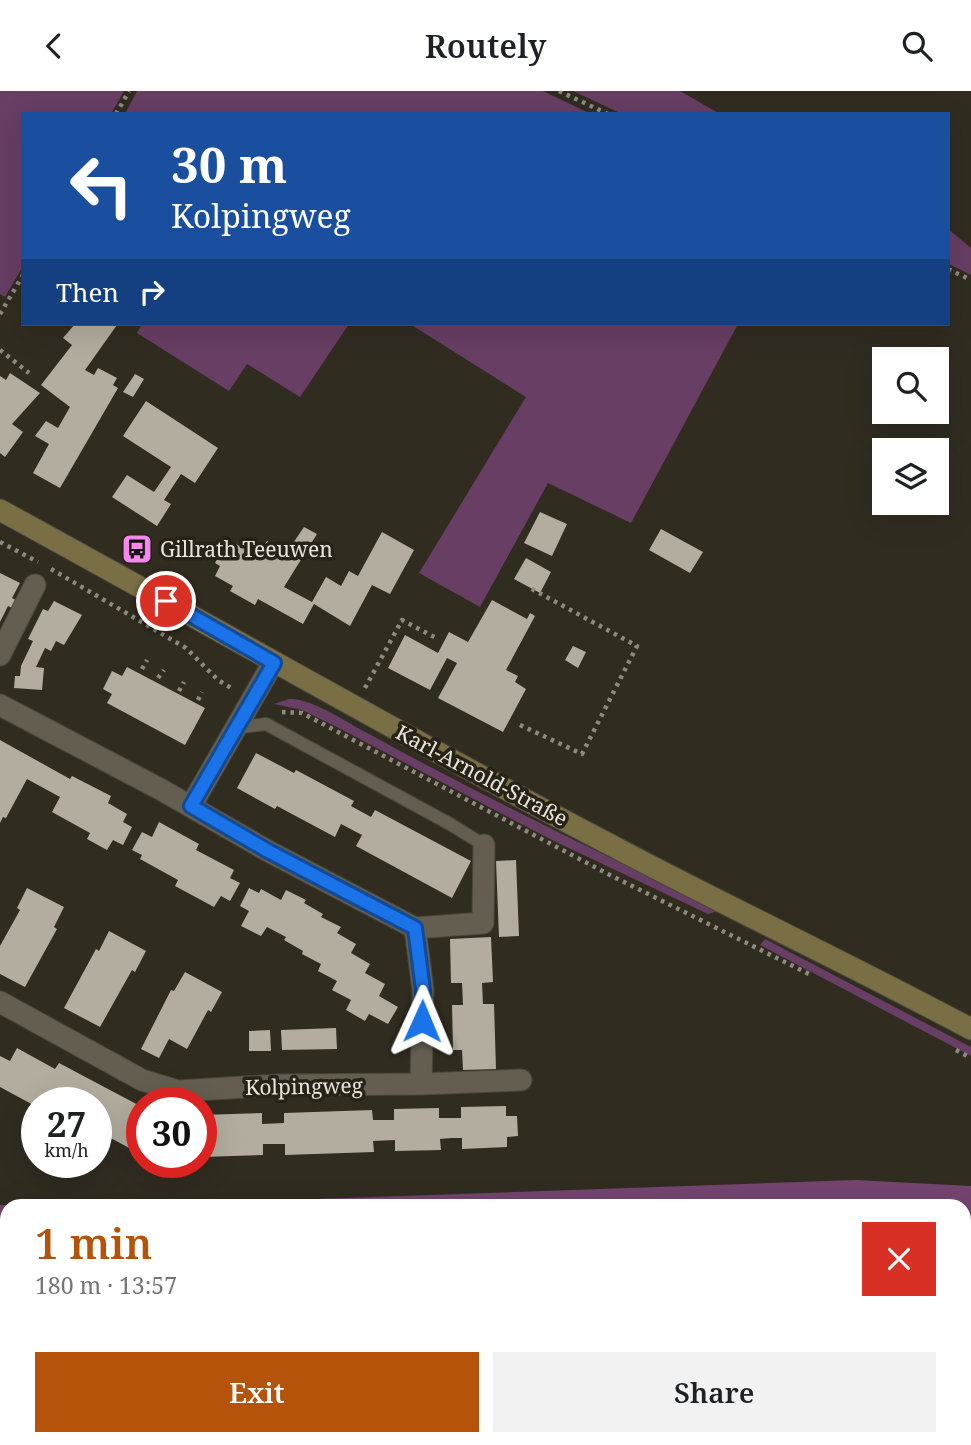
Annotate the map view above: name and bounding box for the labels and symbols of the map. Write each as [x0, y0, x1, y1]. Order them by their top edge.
bus stop icon: Gillrath Teeuwen [120, 532, 154, 566]
place label: Gillrath Teeuwen [160, 535, 333, 563]
pin [136, 571, 196, 631]
street label: Karl-Arnold-Straße [391, 718, 573, 832]
position arrow [385, 984, 459, 1058]
street label: Kolpingweg [245, 1071, 364, 1101]
speed limit sign: 30 [126, 1087, 217, 1178]

